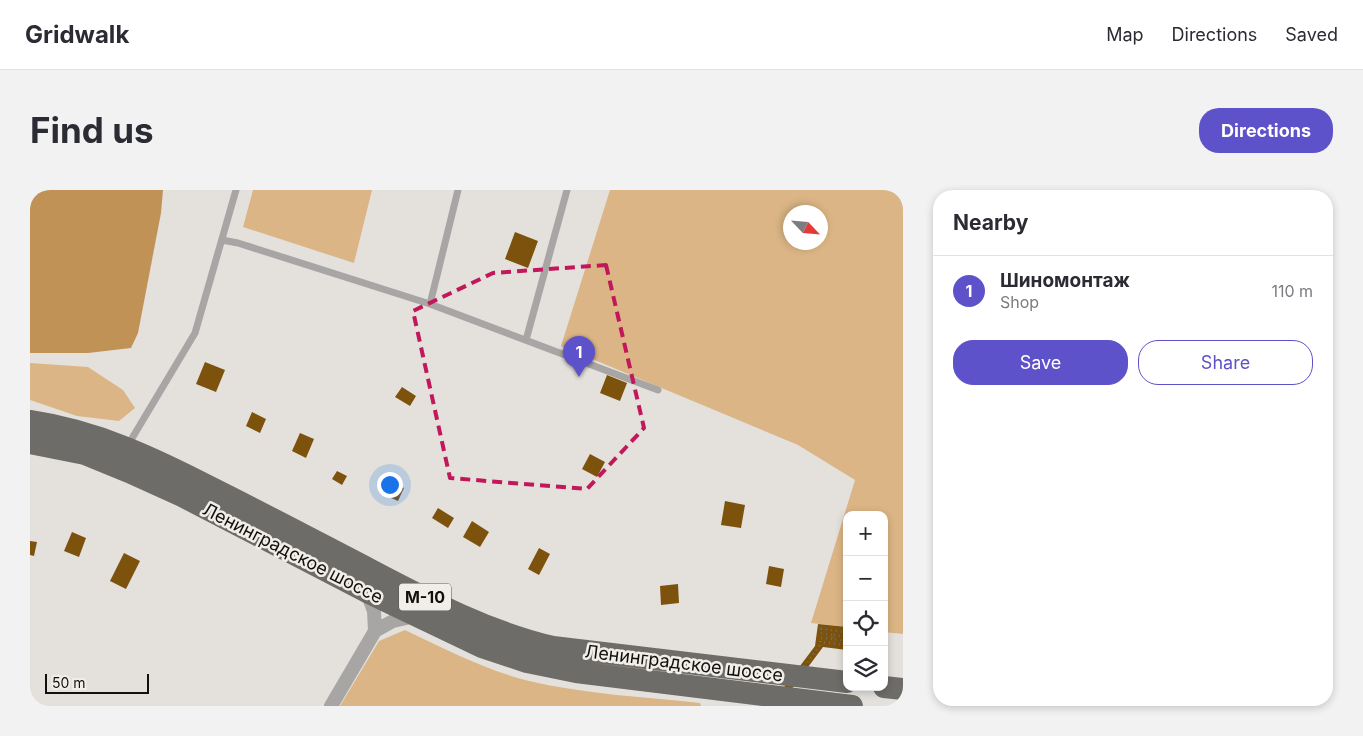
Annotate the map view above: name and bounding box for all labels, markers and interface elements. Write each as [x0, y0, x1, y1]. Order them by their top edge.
text: Gridwalk [25, 20, 129, 49]
text: Map [1106, 24, 1144, 45]
text: Directions [1172, 24, 1257, 45]
text: Saved [1285, 24, 1338, 45]
button: Directions [1199, 108, 1333, 153]
text: Find us [30, 109, 154, 151]
north arrow [783, 205, 828, 250]
text: Nearby [953, 210, 1028, 235]
text: Шиномонтаж [1000, 269, 1130, 292]
text: 1 [966, 281, 972, 301]
text: 110 m [1271, 281, 1313, 301]
text: Shop [1000, 292, 1039, 312]
pin: 1 [563, 336, 595, 377]
button: Save [953, 340, 1128, 385]
button: Share [1138, 340, 1313, 385]
your location [377, 472, 403, 498]
street label: Ленинградское шоссе [199, 498, 387, 608]
map controls [843, 511, 888, 691]
button: + [843, 511, 888, 556]
button: − [843, 556, 888, 601]
road number: М-10 [399, 584, 451, 611]
button: locate [843, 601, 888, 646]
street label: Ленинградское шоссе [584, 640, 784, 686]
button: layers [843, 646, 888, 691]
scale bar [45, 671, 149, 694]
text: 50 m [52, 674, 86, 691]

